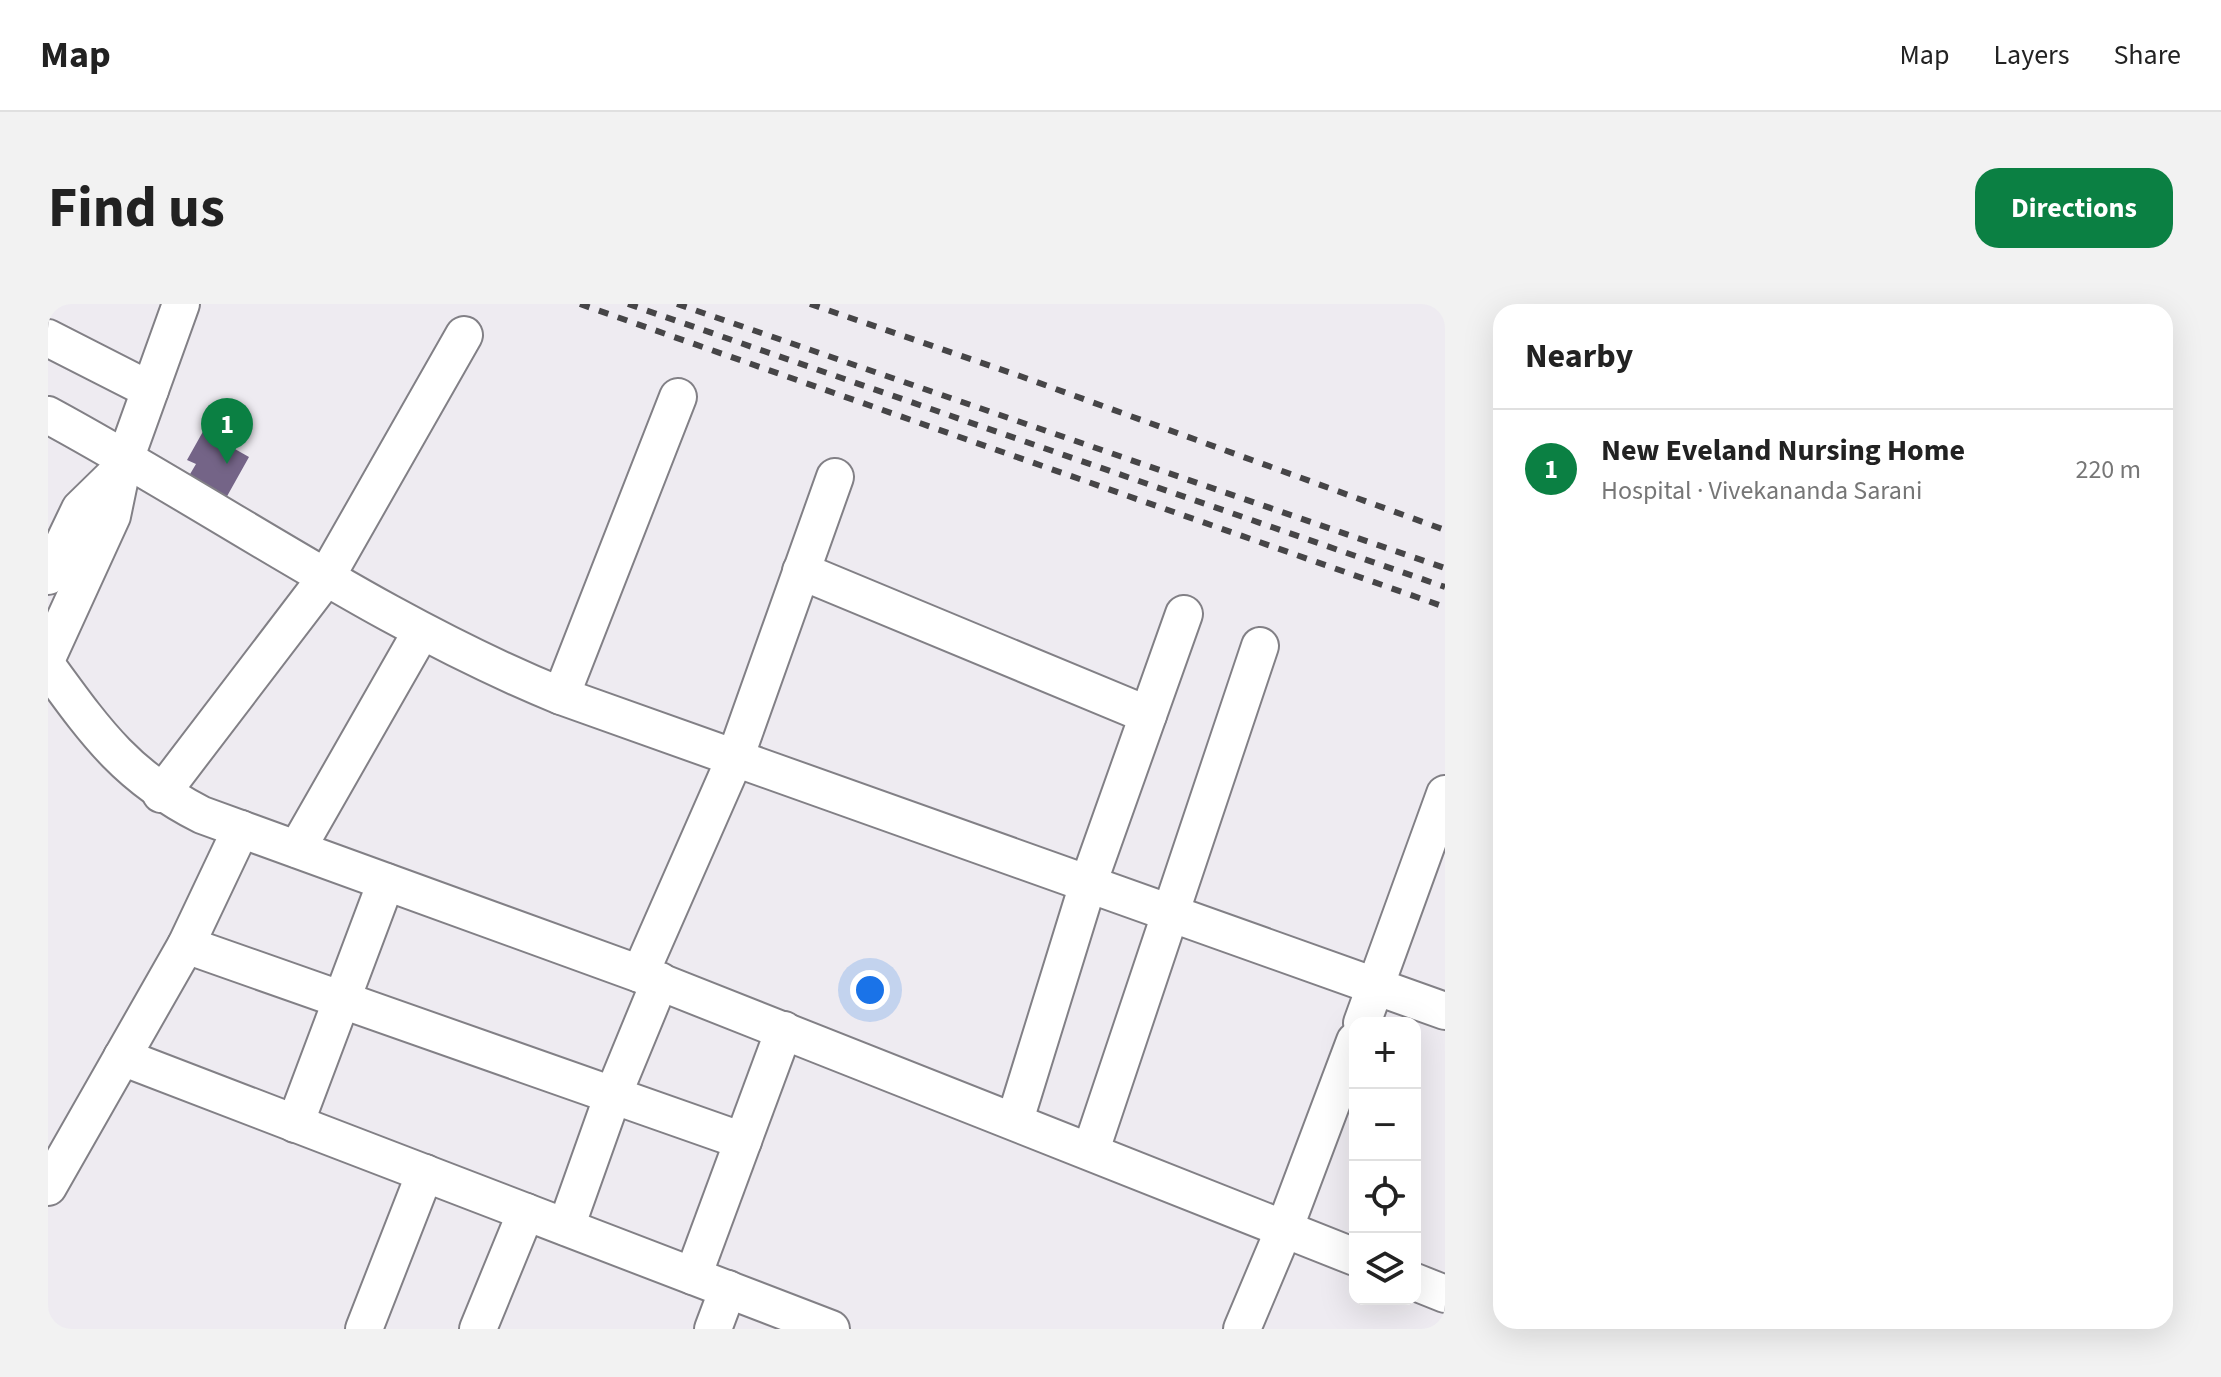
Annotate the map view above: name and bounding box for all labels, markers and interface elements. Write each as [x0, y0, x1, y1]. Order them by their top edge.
text: Map [40, 28, 111, 82]
text: Map [1899, 35, 1949, 75]
text: Layers [1993, 35, 2069, 75]
text: Share [2113, 35, 2181, 75]
button: Directions [1975, 168, 2173, 248]
text: Find us [48, 169, 225, 248]
text: Nearby [1525, 332, 1633, 381]
pin: 1 [201, 398, 253, 464]
text: New Eveland Nursing Home [1601, 429, 1965, 472]
text: 1 [1544, 451, 1558, 488]
text: 220 m [2075, 451, 2141, 488]
text: Hospital · Vivekananda Sarani [1601, 472, 1922, 509]
your location [850, 970, 890, 1010]
map controls [1349, 1017, 1421, 1305]
button: + [1349, 1017, 1421, 1089]
button: − [1349, 1089, 1421, 1161]
button: locate [1349, 1161, 1421, 1233]
button: layers [1349, 1233, 1421, 1305]

